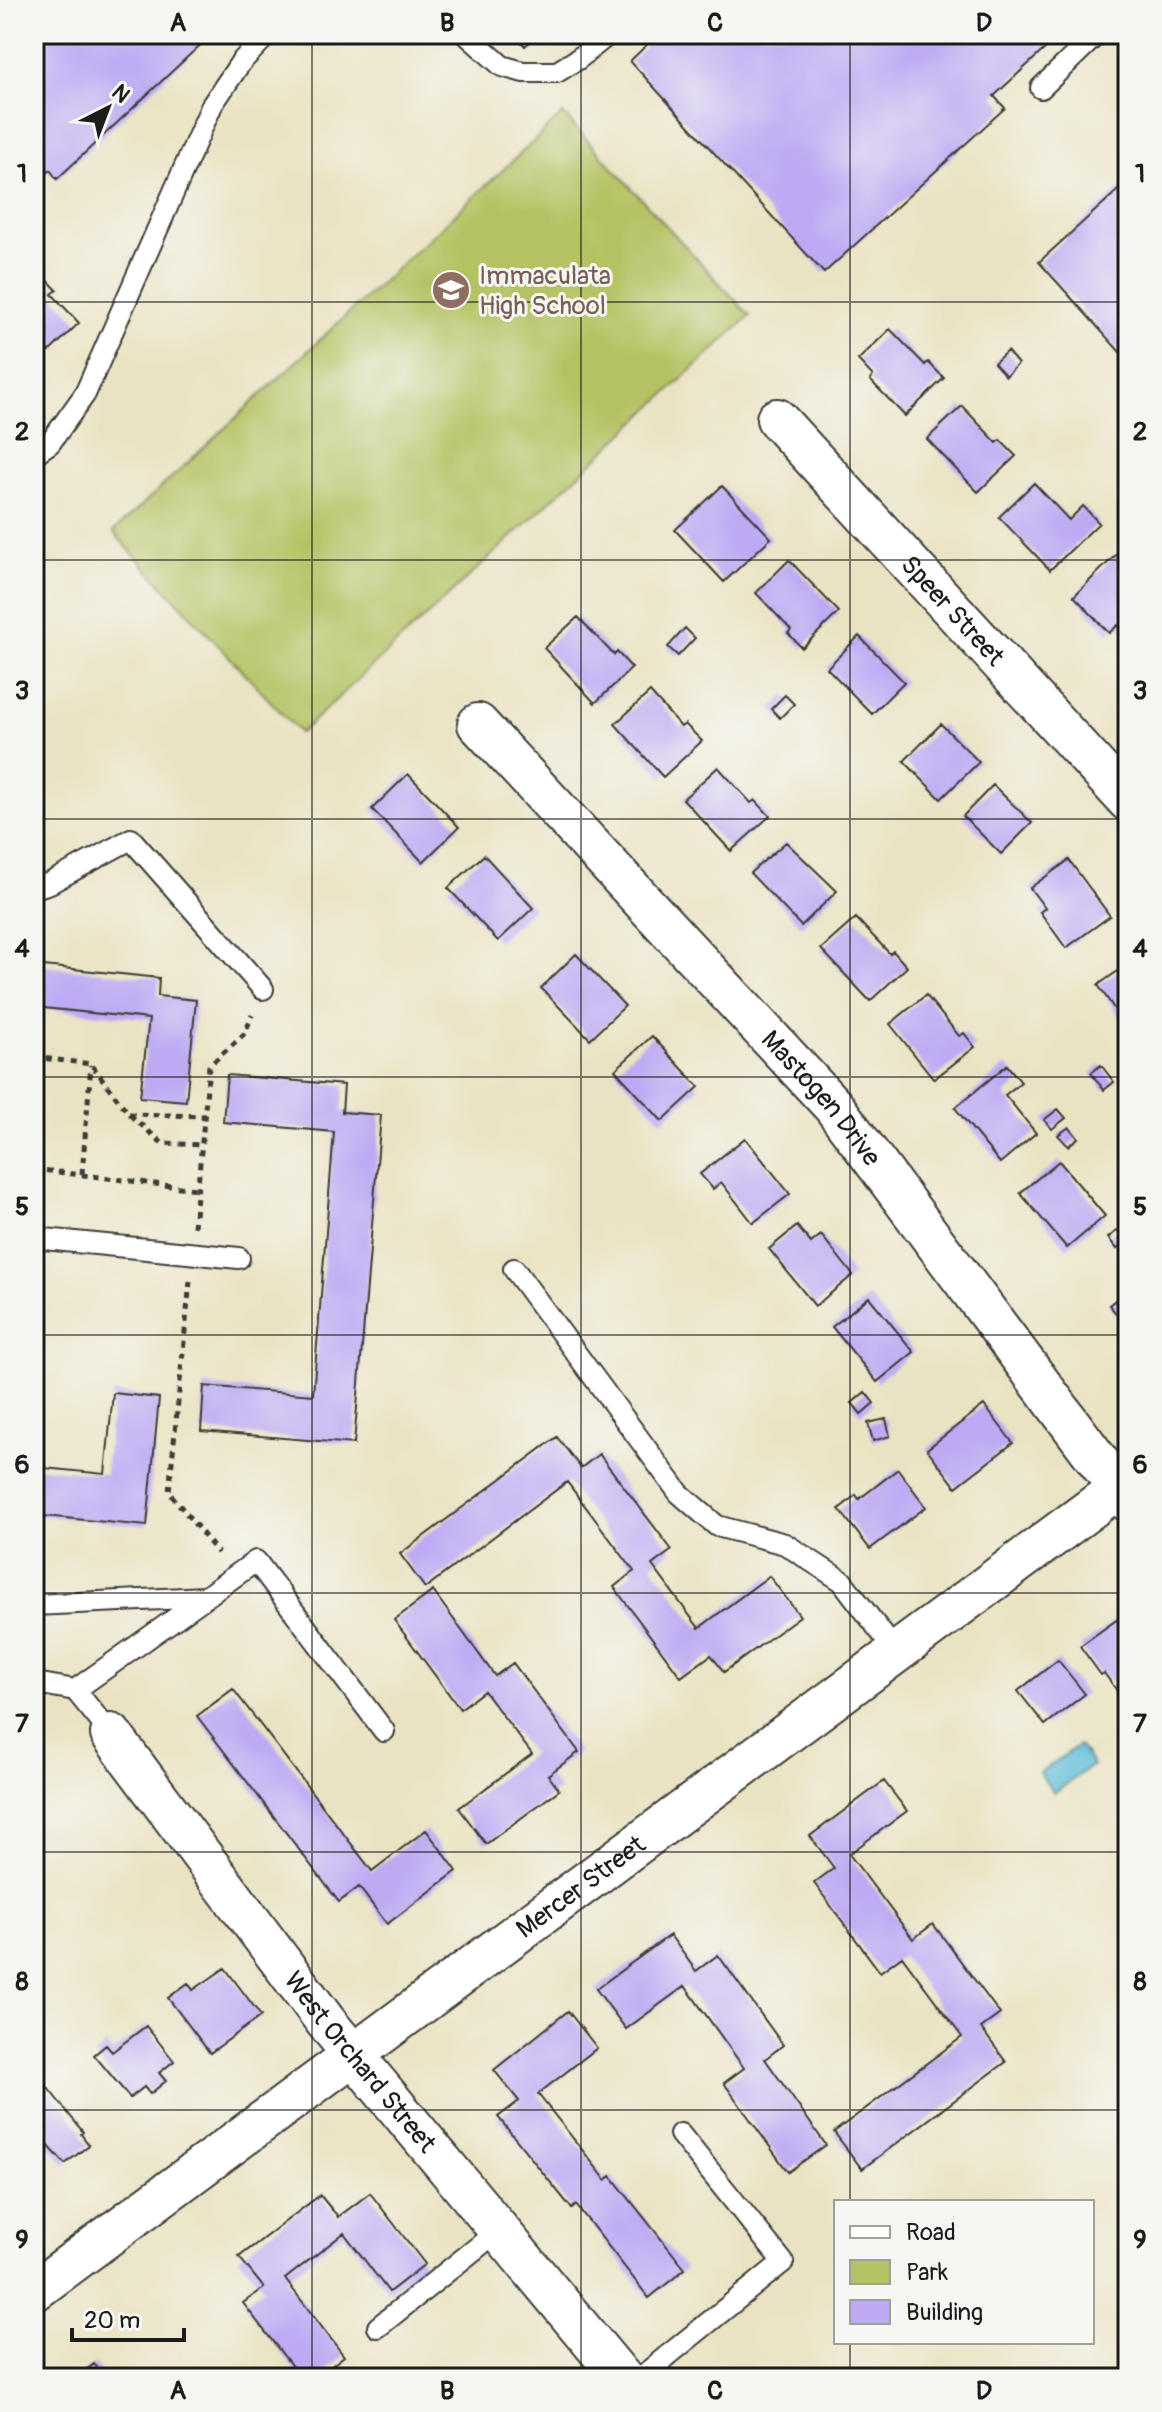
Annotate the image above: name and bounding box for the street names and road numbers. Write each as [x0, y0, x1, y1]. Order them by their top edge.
street label: Speer Street [894, 549, 1011, 673]
street label: Mastogen Drive [754, 1024, 888, 1173]
street label: Mercer Street [510, 1829, 652, 1945]
street label: West Orchard Street [277, 1965, 443, 2160]

